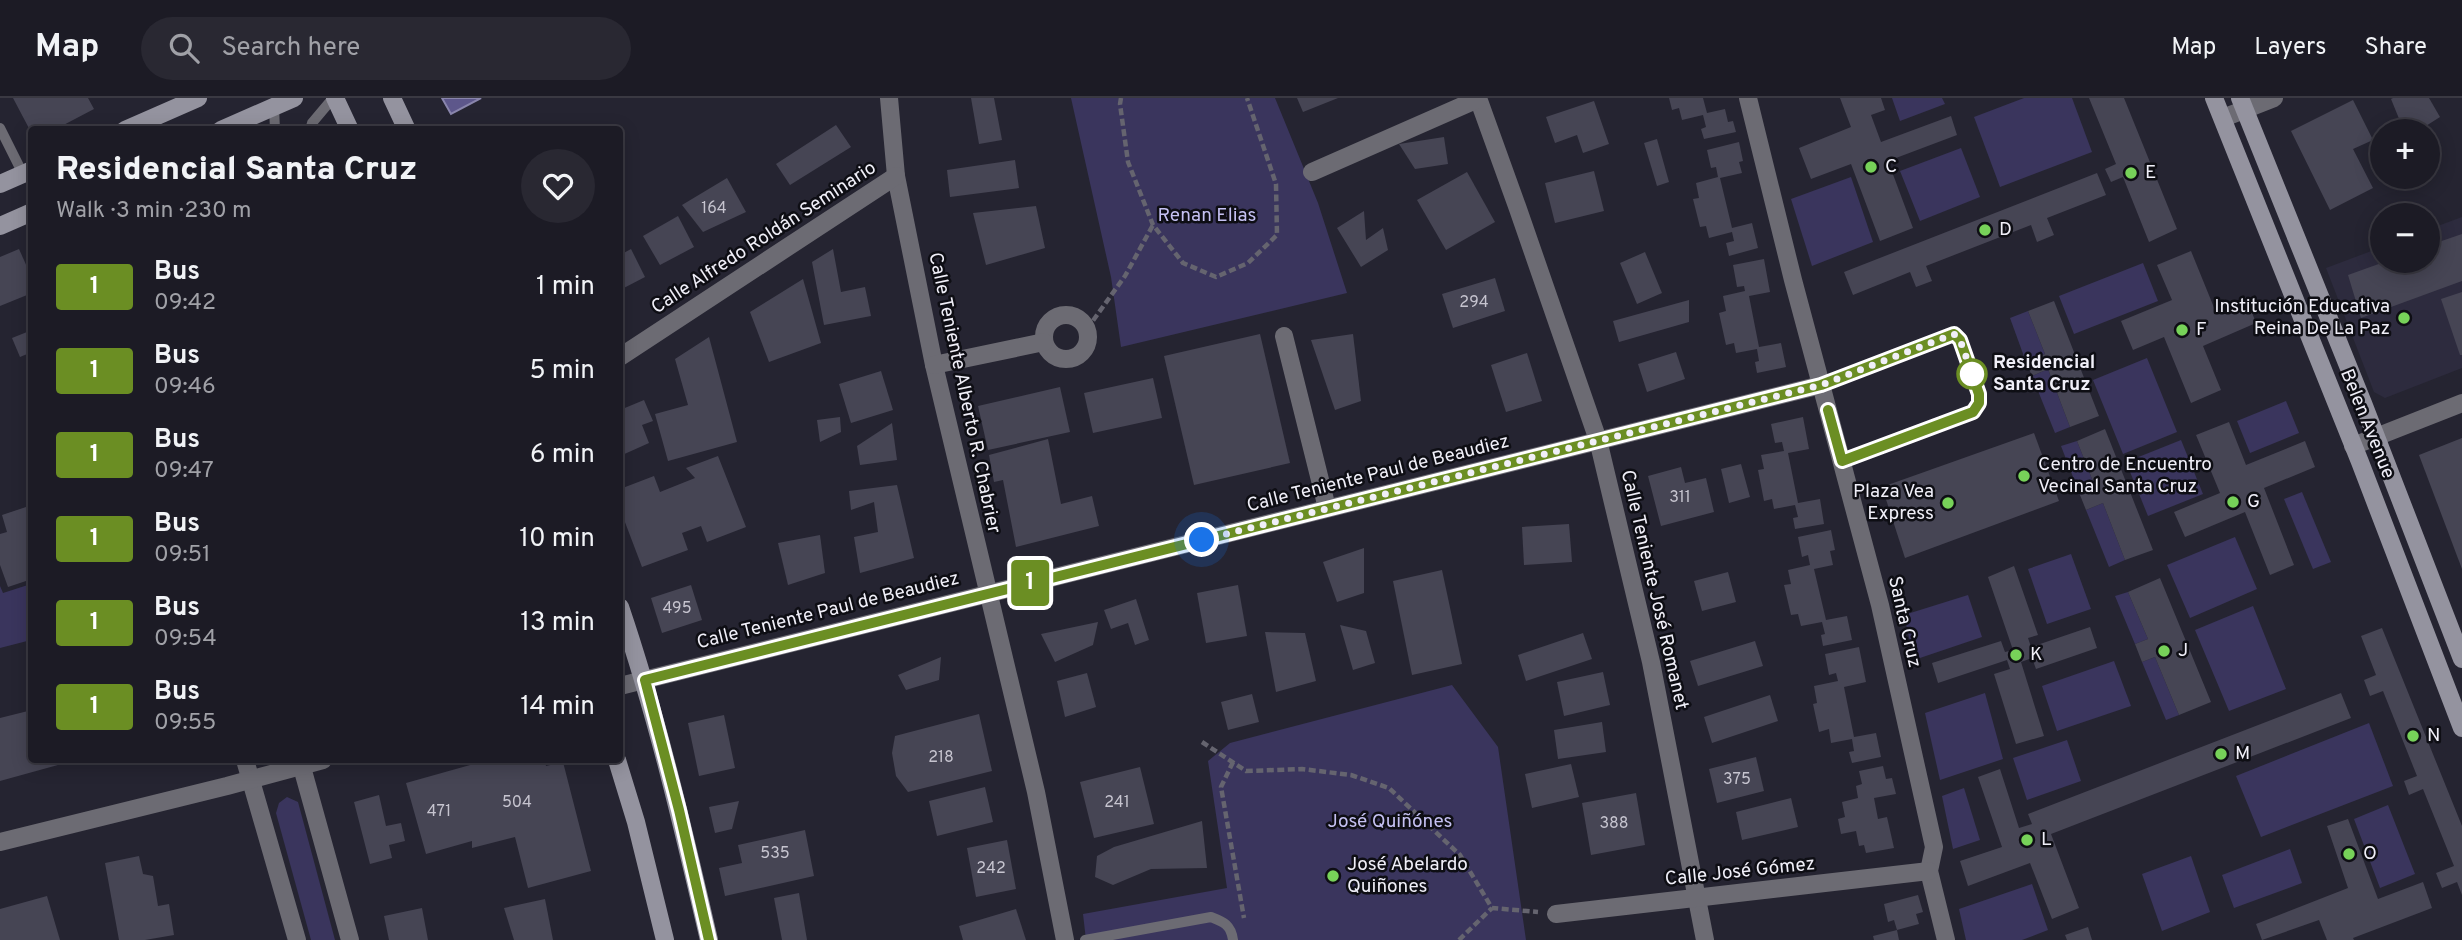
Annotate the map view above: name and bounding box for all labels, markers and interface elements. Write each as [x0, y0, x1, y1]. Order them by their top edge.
search box [141, 17, 631, 80]
text: Map [35, 27, 99, 69]
icon: search [165, 29, 203, 67]
text: Search here [221, 32, 360, 65]
text: Map [2171, 33, 2216, 63]
text: Layers [2254, 33, 2326, 63]
text: Share [2364, 33, 2427, 63]
map controls [2370, 119, 2440, 273]
button: + [2370, 119, 2440, 189]
button: heart [521, 149, 595, 223]
text: Residencial Santa Cruz [56, 150, 417, 192]
place label: C [1885, 155, 1897, 179]
street label: Calle Alfredo Roldán Seminario [647, 156, 881, 320]
marker: C [1863, 159, 1879, 175]
place label: E [2145, 161, 2156, 185]
marker: E [2123, 165, 2139, 181]
text: Walk · 3 min · 230 m [56, 197, 252, 226]
house number: 164 [701, 199, 727, 219]
button: − [2370, 203, 2440, 273]
park label: Renan Elias [1158, 204, 1256, 228]
place label: D [1999, 218, 2012, 242]
marker: D [1977, 222, 1993, 238]
street label: Calle Teniente Alberto R. Chabrier [922, 250, 1006, 536]
text: Bus [154, 256, 200, 289]
text: 1 min [536, 271, 595, 304]
text: 1 [90, 272, 99, 302]
text: 09:42 [154, 289, 216, 318]
house number: 294 [1459, 293, 1489, 313]
place label: Institución Educativa Reina De La Paz [2214, 295, 2390, 341]
marker: Institución Educativa Reina De La Paz [2396, 310, 2412, 326]
place label: F [2196, 318, 2207, 342]
marker: F [2174, 322, 2190, 338]
text: Bus [154, 340, 200, 373]
place label: Residencial Santa Cruz [1993, 351, 2095, 397]
text: 5 min [529, 355, 595, 388]
text: 1 [90, 356, 99, 386]
marker: Residencial Santa Cruz [1957, 359, 1987, 389]
street label: Belen Avenue [2334, 366, 2400, 482]
text: 09:46 [154, 373, 216, 402]
text: Bus [154, 424, 200, 457]
street label: Calle Teniente Paul de Beaudiez [1244, 430, 1512, 518]
text: 6 min [530, 439, 595, 472]
text: 1 [90, 440, 99, 470]
place label: Centro de Encuentro Vecinal Santa Cruz [2038, 453, 2212, 499]
text: 09:47 [154, 457, 214, 486]
street label: Calle Teniente José Romanet [1615, 468, 1693, 712]
marker: Centro de Encuentro Vecinal Santa Cruz [2016, 468, 2032, 484]
place label: Plaza Vea Express [1853, 480, 1934, 526]
house number: 311 [1669, 488, 1691, 508]
place label: G [2247, 490, 2260, 514]
marker: G [2225, 494, 2241, 510]
marker: Plaza Vea Express [1940, 495, 1956, 511]
text: Bus [154, 508, 200, 541]
your location [1184, 522, 1219, 557]
text: 10 min [519, 523, 595, 556]
text: 1 [90, 524, 99, 554]
text: 09:51 [154, 541, 211, 570]
line badge: 1 [1007, 560, 1053, 606]
street label: Calle Teniente Paul de Beaudiez [694, 567, 962, 655]
text: 1 [1025, 568, 1035, 598]
street label: Santa Cruz [1882, 574, 1926, 670]
text: Bus [154, 592, 200, 625]
house number: 495 [662, 599, 692, 619]
text: 13 min [520, 607, 595, 640]
text: 1 [90, 608, 99, 638]
text: 09:54 [154, 625, 217, 654]
place label: J [2178, 639, 2188, 663]
place label: K [2030, 643, 2043, 667]
marker: J [2156, 643, 2172, 659]
marker: K [2008, 647, 2024, 663]
text: Bus [154, 676, 200, 709]
text: 14 min [520, 691, 595, 724]
text: 1 [90, 692, 99, 722]
text: 09:55 [154, 709, 216, 738]
place label: N [2427, 724, 2440, 748]
marker: N [2405, 728, 2421, 744]
place label: M [2235, 742, 2250, 766]
marker: M [2213, 746, 2229, 762]
house number: 218 [928, 748, 954, 768]
house number: 375 [1723, 770, 1751, 790]
house number: 504 [502, 793, 532, 813]
house number: 241 [1104, 793, 1130, 813]
house number: 471 [427, 802, 451, 822]
park label: José Quiñónes [1328, 810, 1452, 834]
house number: 388 [1599, 814, 1629, 834]
place label: L [2041, 828, 2052, 852]
marker: L [2019, 832, 2035, 848]
place label: O [2363, 842, 2377, 866]
house number: 535 [760, 844, 790, 864]
marker: O [2341, 846, 2357, 862]
street label: Calle José Gómez [1664, 852, 1816, 892]
place label: José Abelardo Quiñones [1347, 853, 1468, 899]
house number: 242 [976, 859, 1006, 879]
marker: José Abelardo Quiñones [1325, 868, 1341, 884]

